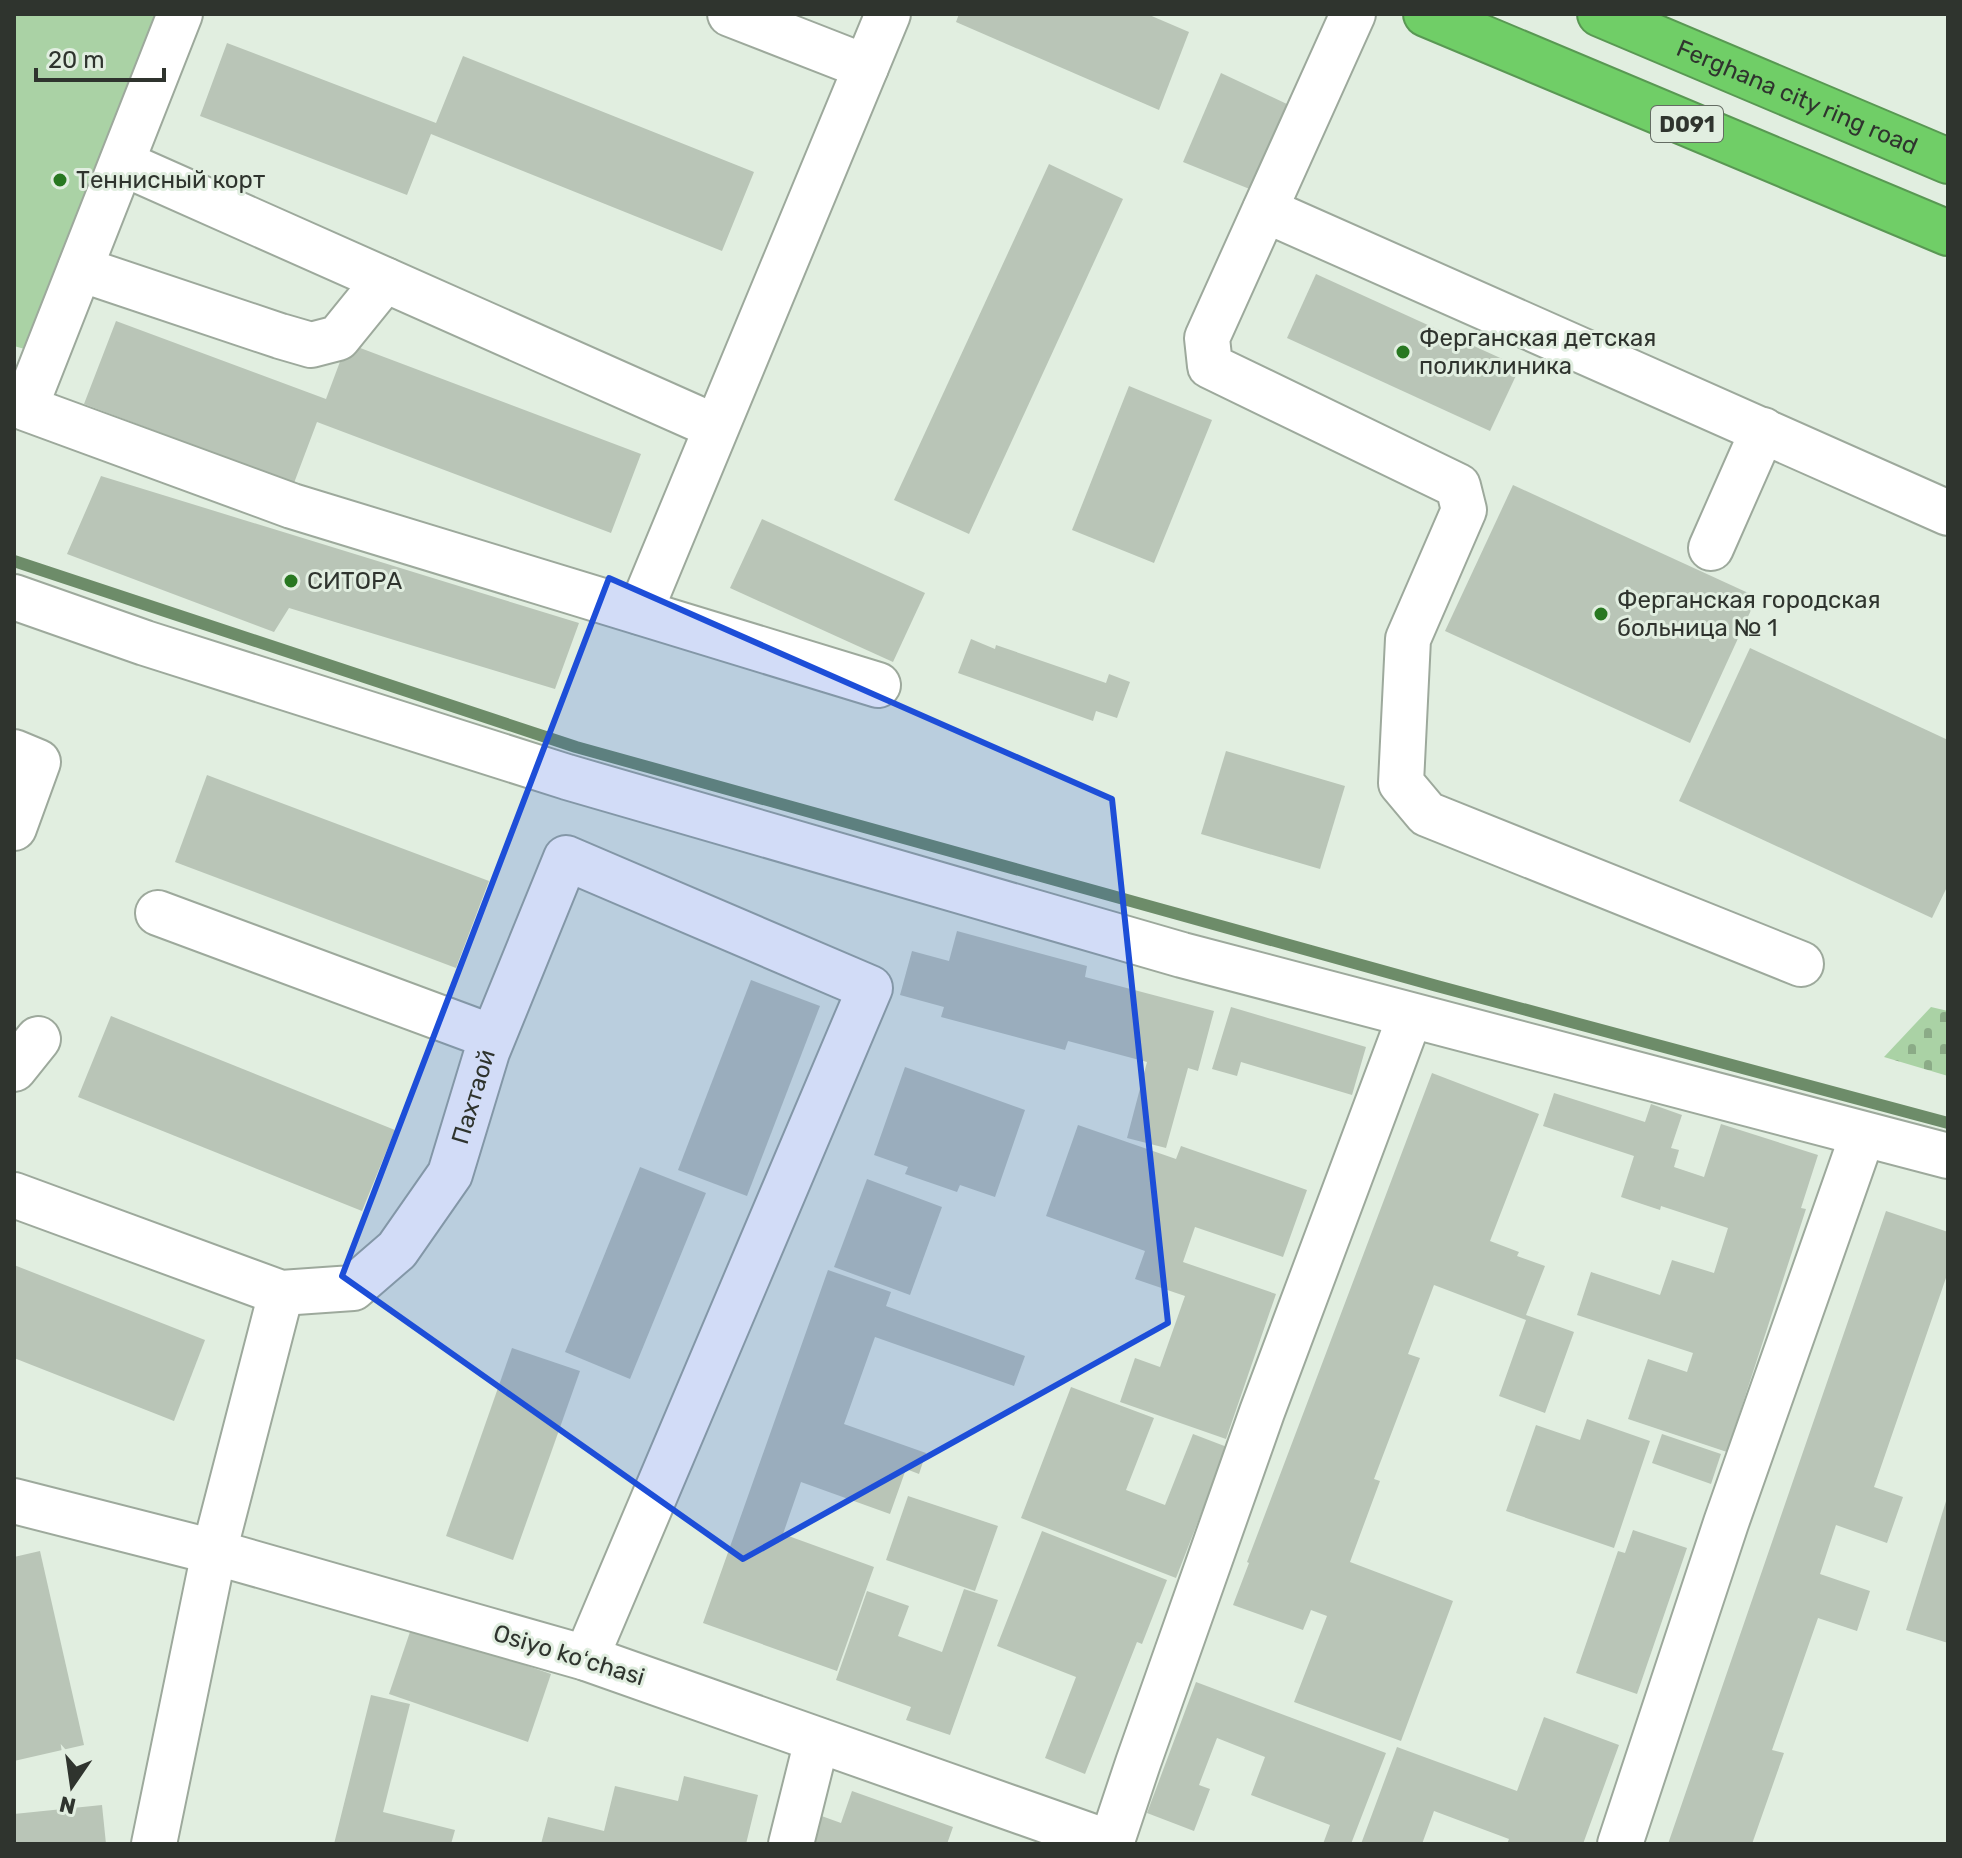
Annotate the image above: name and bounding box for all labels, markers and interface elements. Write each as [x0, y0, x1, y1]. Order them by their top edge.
scale bar [36, 32, 164, 82]
street label: Ferghana city ring road [1672, 34, 1922, 161]
text: 20 m [48, 46, 105, 74]
road number: D091 [1651, 106, 1723, 142]
place label: Теннисный корт [76, 166, 265, 194]
marker: Теннисный корт [51, 171, 69, 189]
place label: Ферганская детская поликлиника [1419, 324, 1656, 380]
marker: Ферганская детская поликлиника [1394, 343, 1412, 361]
place label: СИТОРА [307, 567, 402, 595]
marker: СИТОРА [282, 572, 300, 590]
place label: Ферганская городская больница № 1 [1617, 586, 1881, 642]
marker: Ферганская городская больница № 1 [1592, 605, 1610, 623]
street label: Пахтаой [446, 1046, 501, 1147]
street label: Osiyo koʻchasi [490, 1619, 648, 1691]
north arrow [32, 1746, 112, 1826]
text: N [57, 1790, 78, 1820]

